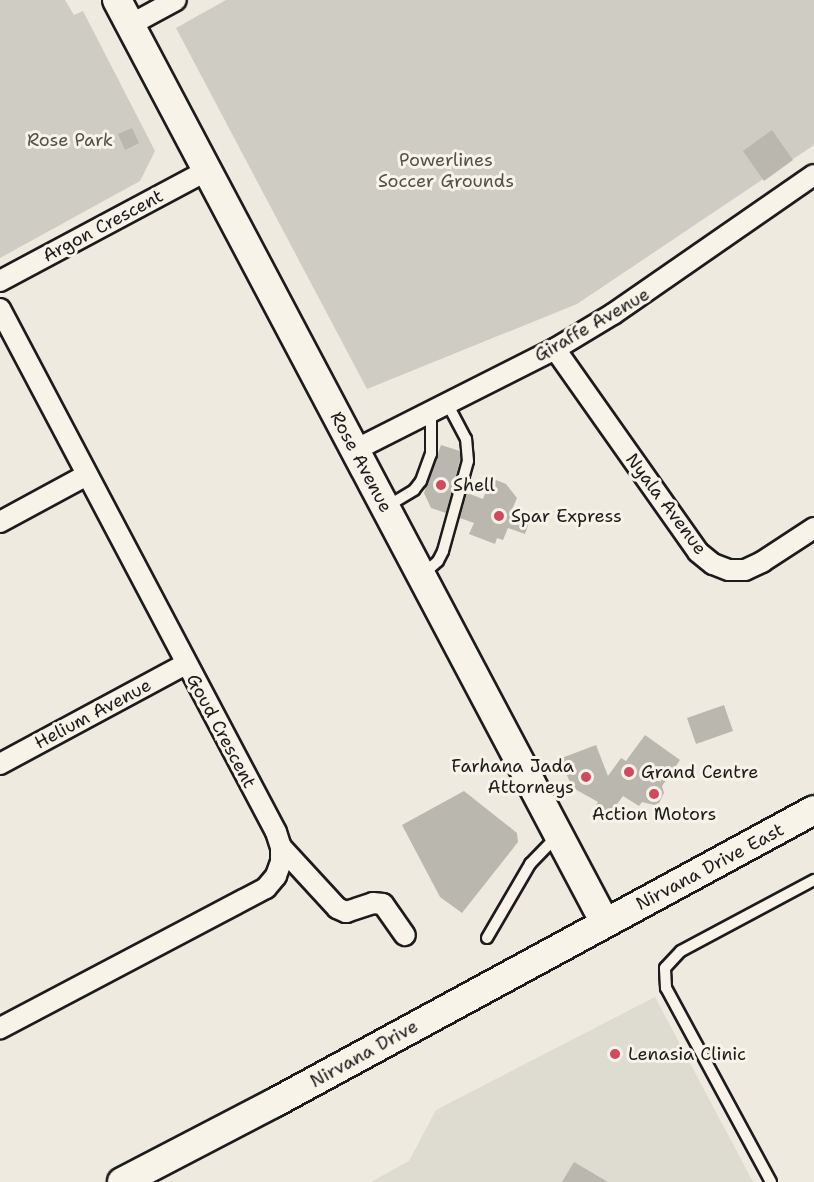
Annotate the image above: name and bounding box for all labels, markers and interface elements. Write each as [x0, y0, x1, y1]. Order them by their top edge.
park label: Rose Park [27, 129, 113, 151]
park label: Powerlines Soccer Grounds [378, 150, 514, 192]
street label: Argon Crescent [39, 185, 167, 267]
street label: Giraffe Avenue [531, 283, 653, 367]
street label: Rose Avenue [325, 408, 397, 516]
street label: Nyala Avenue [621, 449, 711, 559]
place label: Shell [453, 474, 495, 496]
marker: Shell [434, 478, 448, 492]
place label: Spar Express [511, 505, 622, 527]
marker: Spar Express [492, 509, 506, 523]
street label: Goud Crescent [182, 670, 260, 792]
street label: Helium Avenue [31, 674, 155, 754]
place label: Farhana Jada Attorneys [451, 756, 574, 798]
place label: Grand Centre [641, 761, 759, 783]
marker: Grand Centre [622, 765, 636, 779]
marker: Farhana Jada Attorneys [579, 770, 593, 784]
marker: Action Motors [647, 787, 661, 801]
place label: Action Motors [592, 803, 716, 825]
street label: Nirvana Drive East [632, 819, 788, 915]
street label: Nirvana Drive [306, 1016, 422, 1092]
place label: Lenasia Clinic [628, 1043, 746, 1065]
marker: Lenasia Clinic [606, 1045, 624, 1063]

